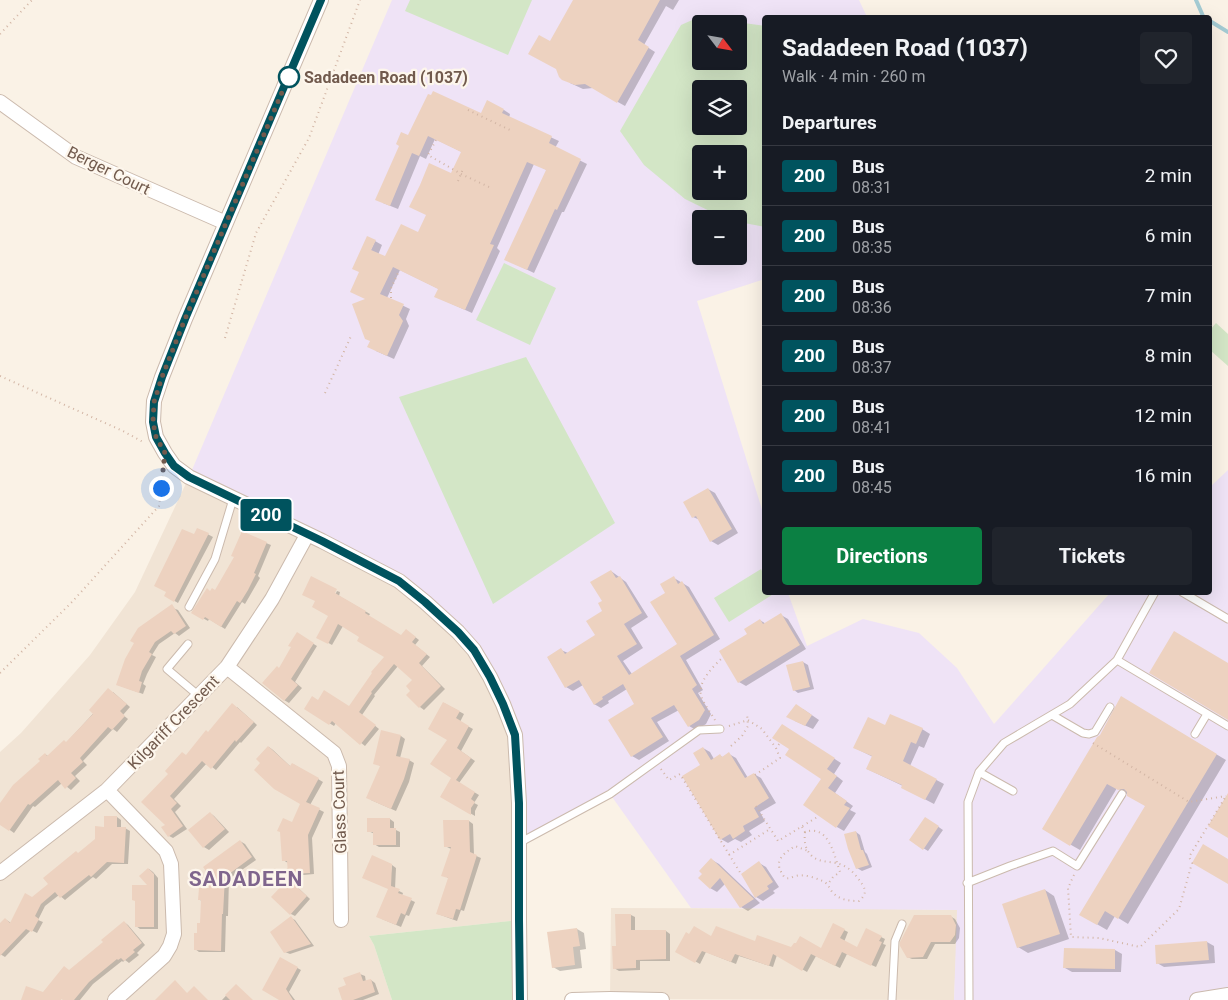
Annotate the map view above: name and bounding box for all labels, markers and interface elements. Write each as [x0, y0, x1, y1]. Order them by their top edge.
north arrow [692, 15, 748, 70]
map controls [692, 15, 747, 265]
button: heart [1140, 32, 1192, 84]
text: Sadadeen Road (1037) [782, 34, 1028, 62]
marker: Sadadeen Road (1037) [278, 66, 300, 88]
text: Walk · 4 min · 260 m [782, 67, 926, 86]
place label: Sadadeen Road (1037) [304, 68, 468, 87]
button: layers [692, 80, 747, 135]
text: Departures [782, 111, 877, 134]
street label: Berger Court [64, 142, 153, 199]
button: + [692, 145, 747, 200]
text: Bus [852, 155, 885, 178]
text: 2 min [1145, 164, 1192, 187]
text: 200 [794, 165, 825, 186]
text: 08:31 [852, 178, 892, 197]
button: − [692, 210, 747, 265]
text: Bus [852, 215, 885, 238]
text: 6 min [1145, 224, 1192, 247]
text: 200 [794, 225, 825, 246]
text: 08:35 [852, 238, 892, 257]
text: Bus [852, 275, 885, 298]
text: 7 min [1145, 284, 1192, 307]
text: 200 [794, 285, 825, 306]
text: 08:36 [852, 298, 892, 317]
text: Bus [852, 335, 885, 358]
text: 8 min [1145, 344, 1192, 367]
text: 200 [794, 345, 825, 366]
text: 08:37 [852, 358, 892, 377]
text: Bus [852, 395, 885, 418]
text: 12 min [1134, 404, 1192, 427]
text: 200 [794, 405, 825, 426]
text: 08:41 [852, 418, 892, 437]
text: Bus [852, 455, 885, 478]
text: 16 min [1134, 464, 1192, 487]
text: 200 [794, 465, 825, 486]
your location [149, 476, 174, 501]
text: 08:45 [852, 478, 892, 497]
line badge: 200 [237, 499, 295, 531]
text: 200 [251, 504, 281, 525]
button: Directions [782, 527, 982, 585]
button: Tickets [992, 527, 1192, 585]
street label: Kilgariff Crescent [124, 671, 223, 773]
street label: Glass Court [329, 770, 350, 854]
district label: SADADEEN [189, 867, 303, 891]

